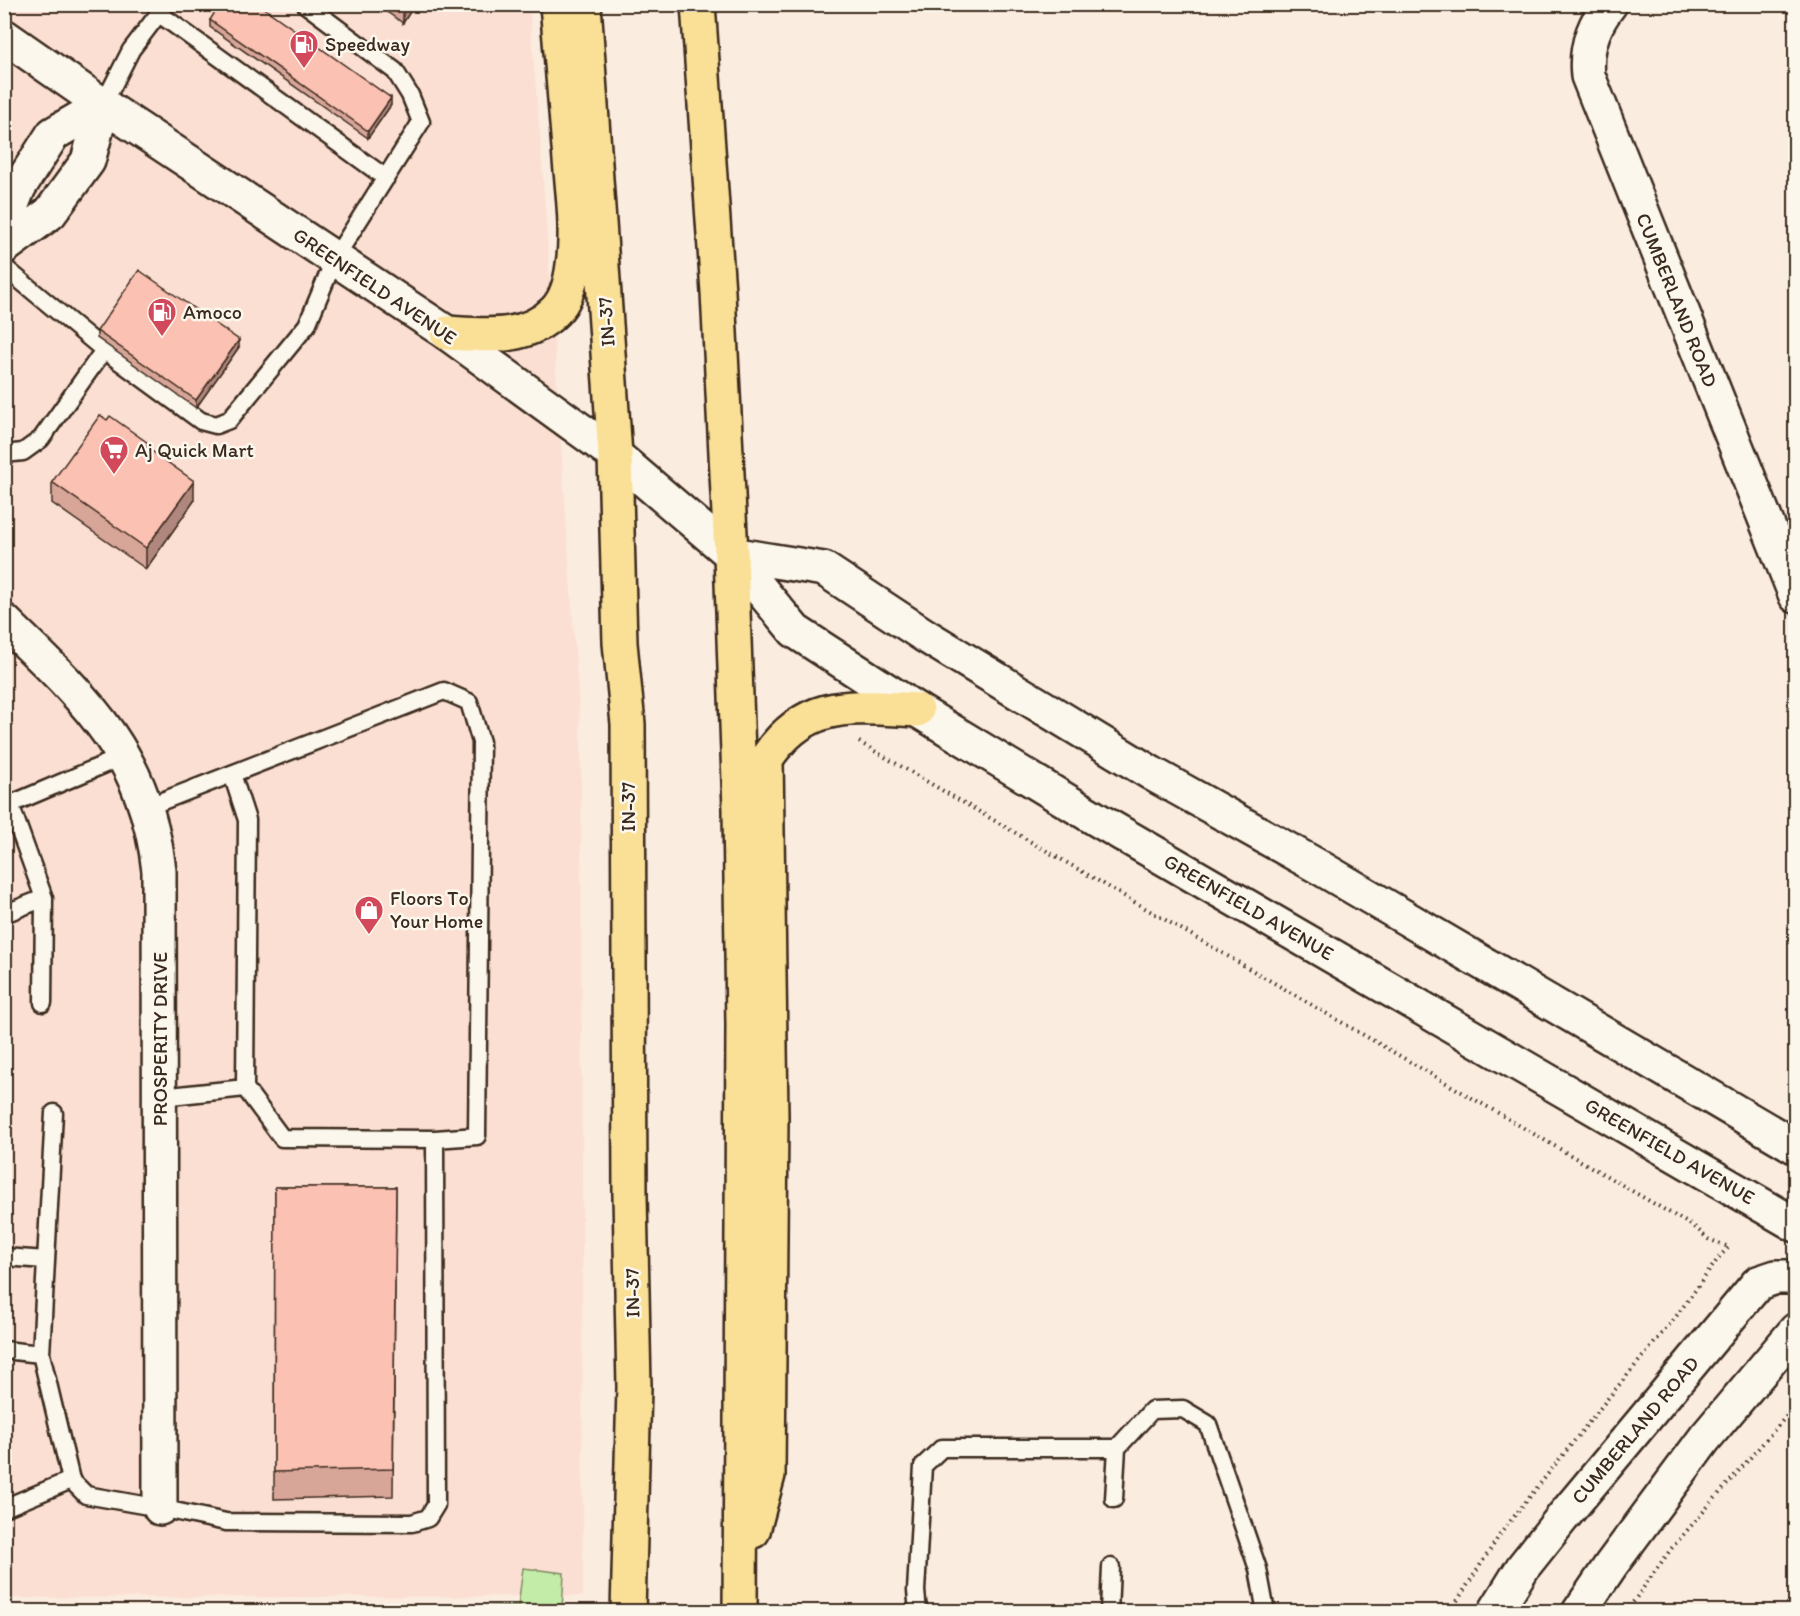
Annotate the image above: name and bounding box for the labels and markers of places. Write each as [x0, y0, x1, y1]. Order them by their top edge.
fuel station icon: Speedway [288, 28, 320, 70]
place label: Speedway [325, 32, 411, 56]
fuel station icon: Amoco [146, 296, 178, 338]
place label: Amoco [183, 300, 242, 324]
supermarket icon: Aj Quick Mart [98, 434, 130, 476]
place label: Aj Quick Mart [135, 438, 254, 462]
place label: Floors To Your Home [390, 886, 483, 933]
shop icon: Floors To Your Home [353, 894, 385, 936]

